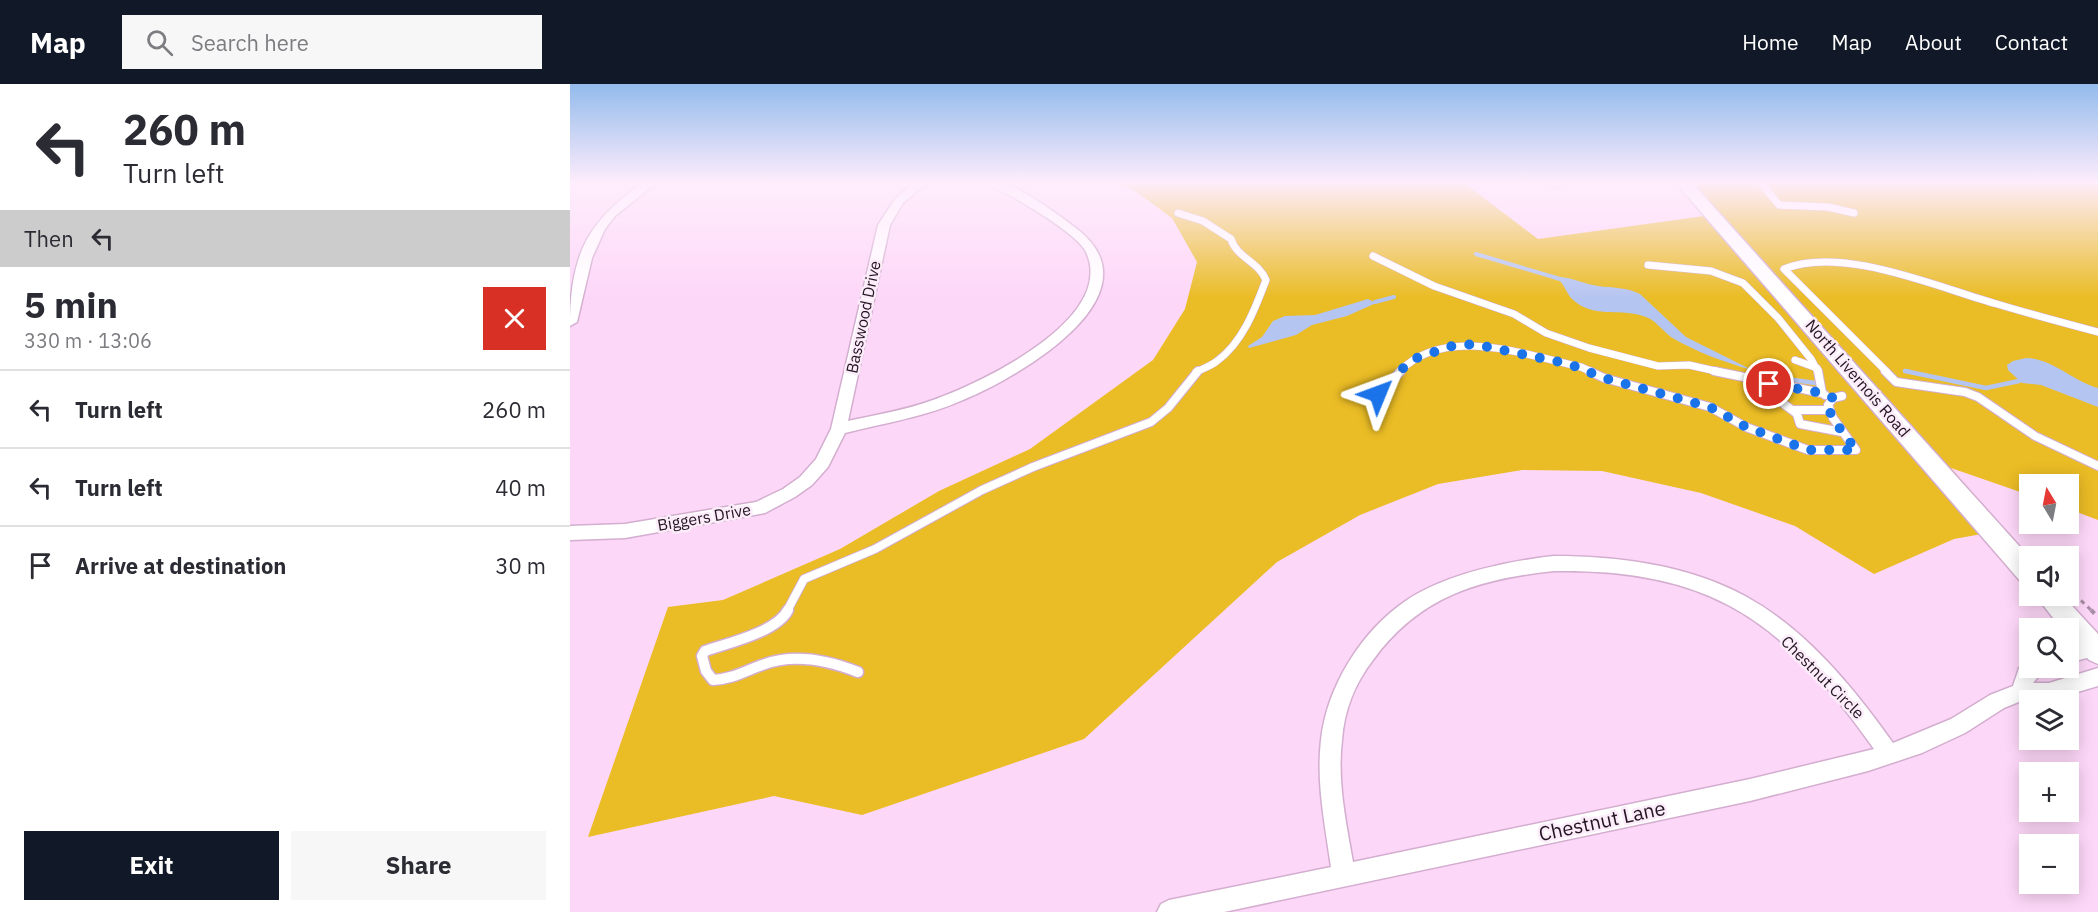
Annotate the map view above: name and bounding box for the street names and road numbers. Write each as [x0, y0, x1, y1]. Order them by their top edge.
street label: Basswood Drive [841, 259, 885, 375]
street label: North Livernois Road [1801, 315, 1915, 441]
street label: Biggers Drive [656, 499, 753, 535]
street label: Chestnut Circle [1777, 631, 1869, 723]
street label: Chestnut Lane [1536, 794, 1668, 847]

